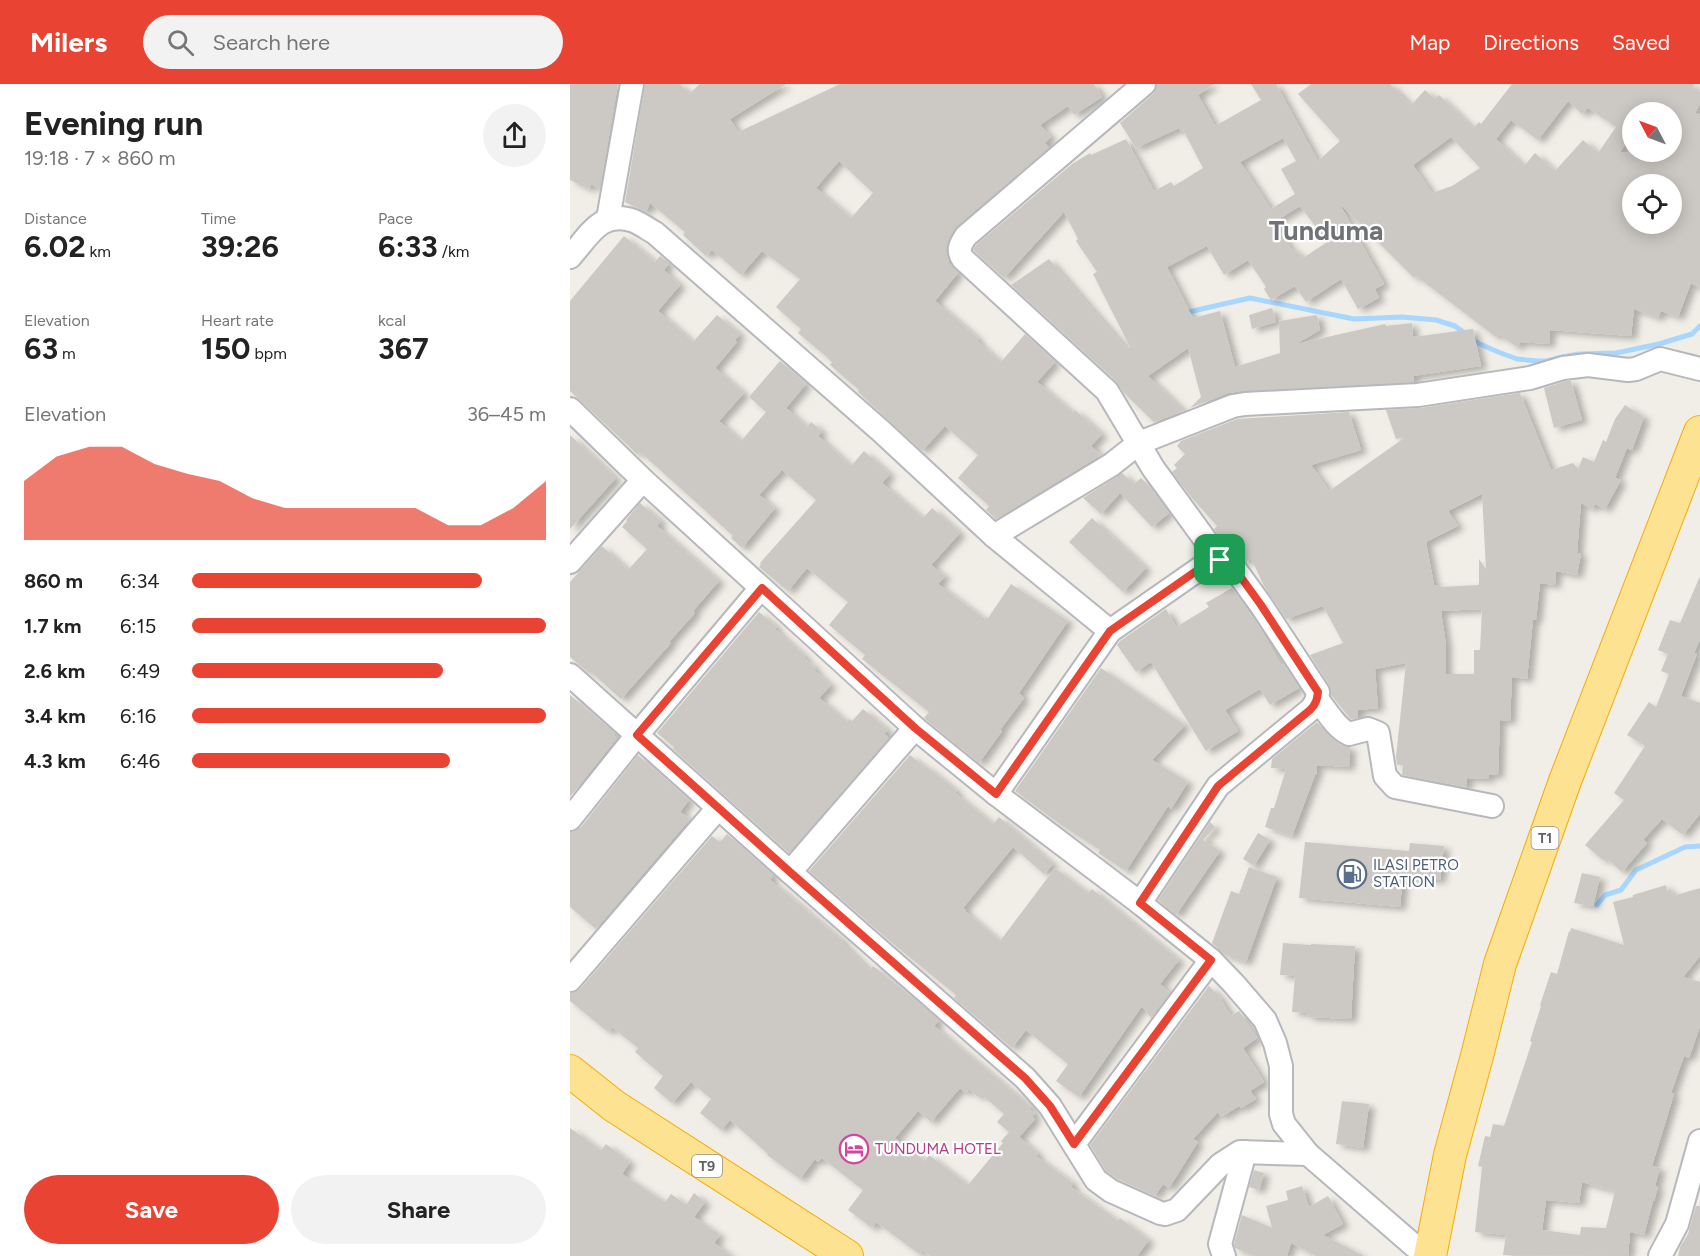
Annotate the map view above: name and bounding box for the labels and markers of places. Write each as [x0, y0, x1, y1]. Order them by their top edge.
pin [1194, 534, 1245, 585]
place label: ILASI PETRO STATION [1373, 856, 1459, 891]
fuel station icon: ILASI PETRO STATION [1336, 858, 1368, 890]
hotel icon: TUNDUMA HOTEL [838, 1133, 870, 1165]
place label: TUNDUMA HOTEL [875, 1140, 1001, 1158]

